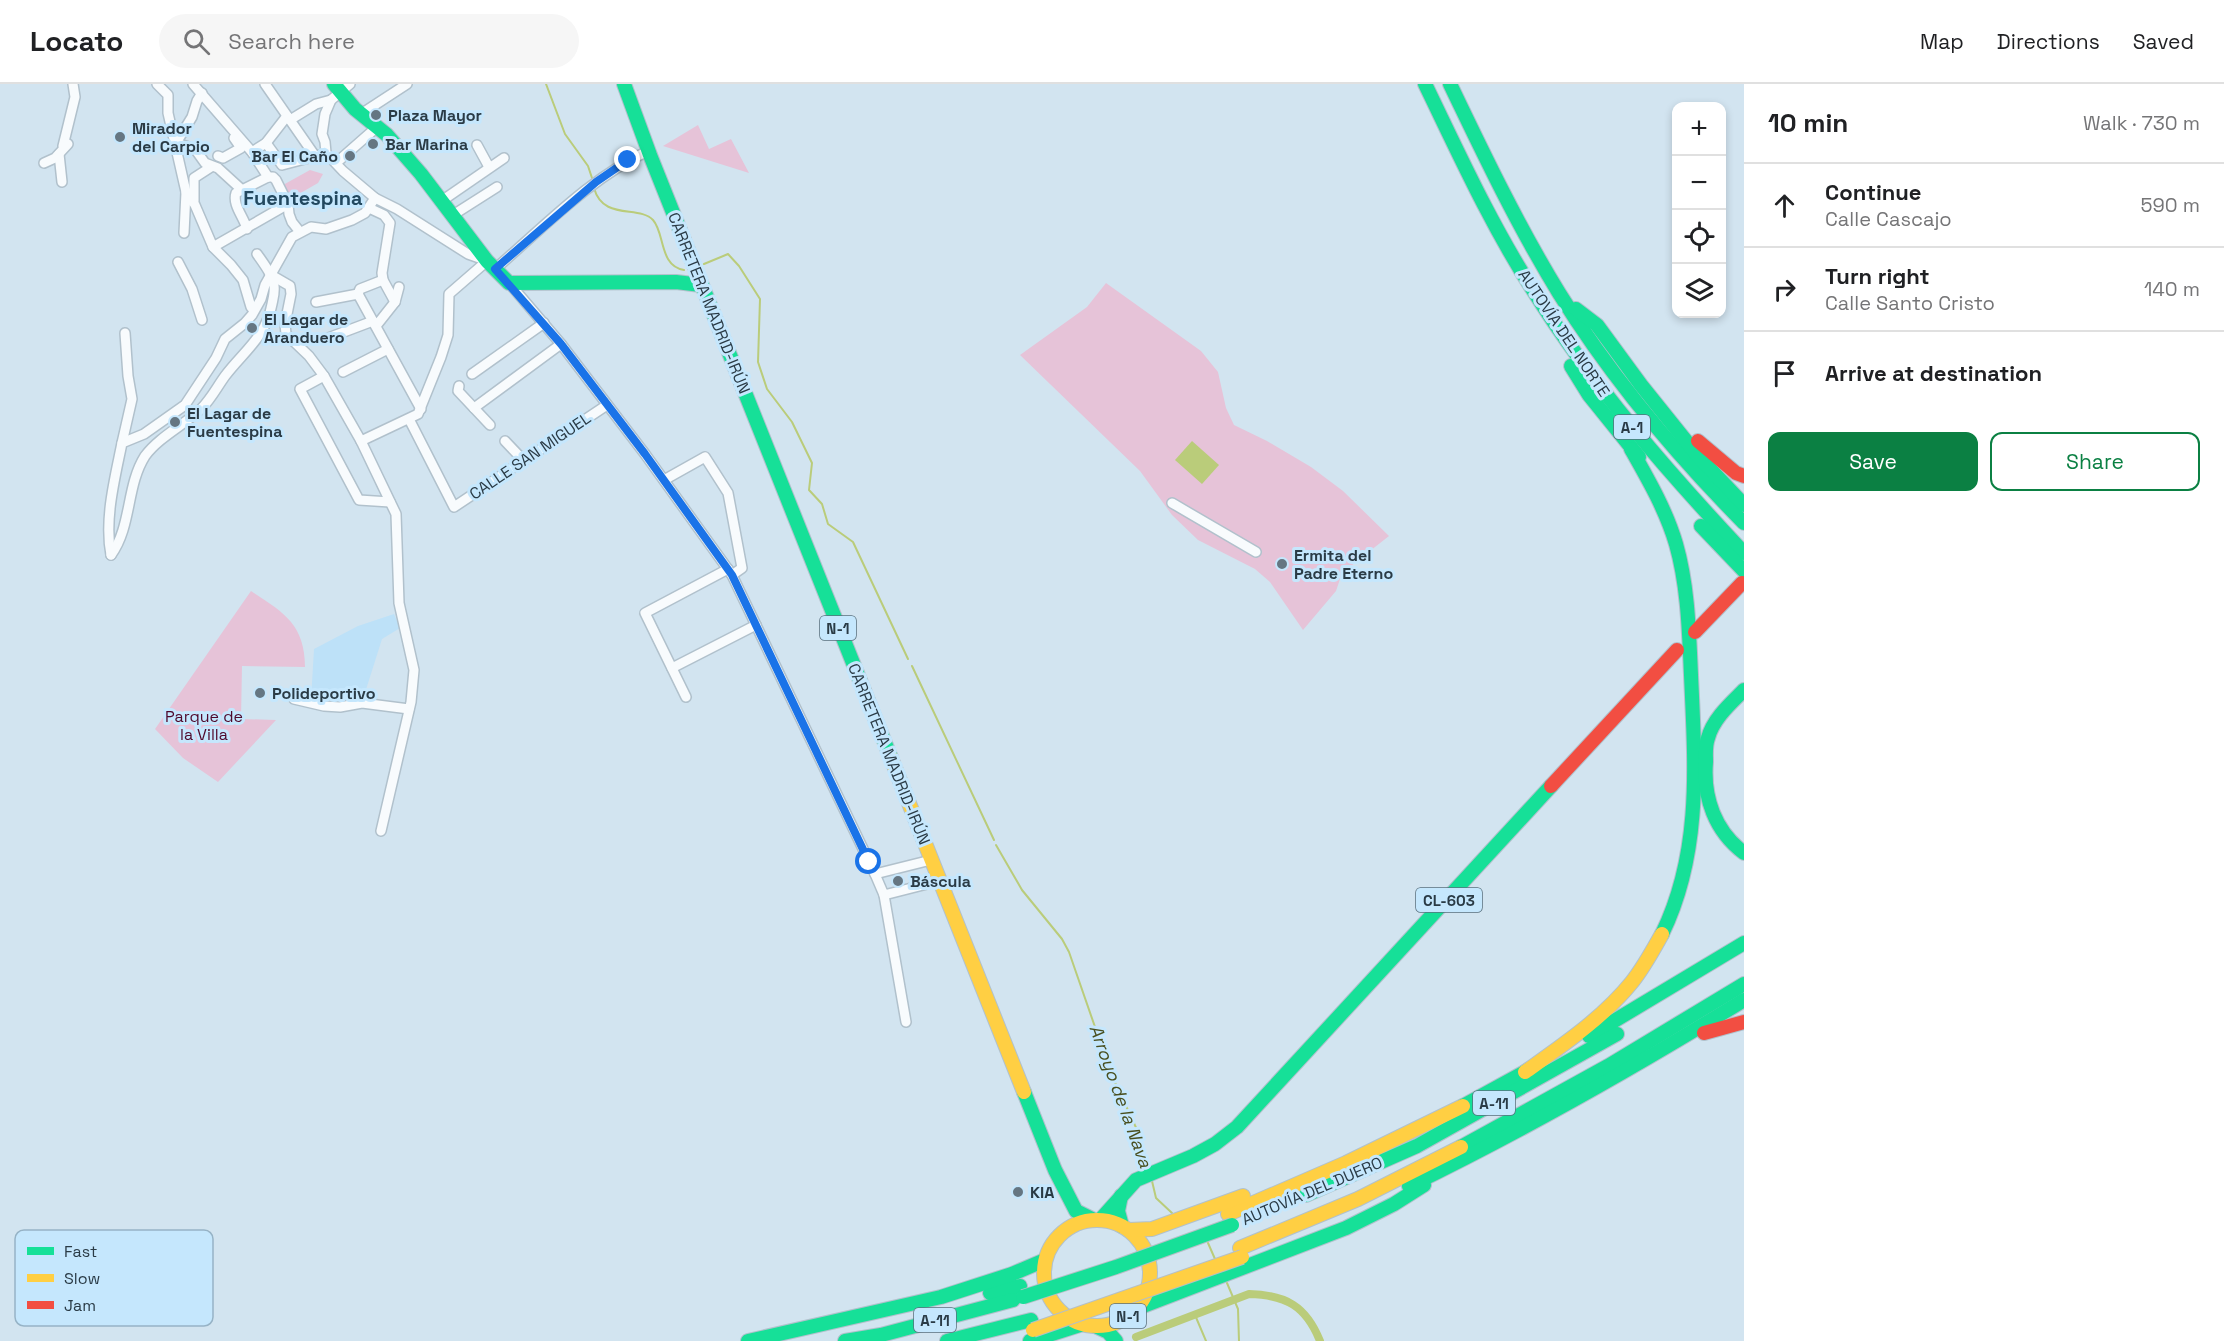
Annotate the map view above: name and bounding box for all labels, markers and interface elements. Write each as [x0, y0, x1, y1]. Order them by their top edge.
search box [159, 14, 579, 68]
text: Locato [30, 23, 123, 59]
icon: search [180, 25, 213, 58]
text: Search here [228, 27, 355, 55]
text: Map [1920, 28, 1964, 55]
text: Directions [1997, 28, 2100, 55]
text: Saved [2133, 28, 2194, 55]
map controls [1672, 102, 1726, 318]
button: + [1672, 102, 1726, 156]
place label: Plaza Mayor [388, 105, 482, 126]
text: 10 min [1768, 106, 1848, 140]
marker: Plaza Mayor [369, 108, 383, 122]
text: Walk · 730 m [2083, 110, 2200, 136]
place label: Mirador del Carpio [132, 118, 210, 157]
marker: Mirador del Carpio [113, 130, 127, 144]
place label: Bar Marina [385, 134, 468, 155]
marker: Bar Marina [366, 137, 380, 151]
place label: Bar El Caño [251, 146, 338, 167]
route end [614, 146, 640, 172]
marker: Bar El Caño [343, 149, 357, 163]
button: − [1672, 156, 1726, 210]
text: Continue [1825, 178, 1921, 206]
district label: Fuentespina [243, 185, 363, 211]
icon: ahead [1768, 189, 1801, 222]
text: 590 m [2141, 192, 2200, 218]
text: Calle Cascajo [1825, 206, 1952, 232]
street label: CARRETERA MADRID-IRÚN [663, 209, 755, 397]
button: locate [1672, 210, 1726, 264]
text: Turn right [1825, 262, 1930, 290]
button: layers [1672, 264, 1726, 318]
street label: AUTOVÍA DEL NORTE [1514, 265, 1614, 401]
icon: right [1768, 273, 1801, 306]
text: 140 m [2144, 276, 2200, 302]
text: Calle Santo Cristo [1825, 290, 1995, 316]
place label: El Lagar de Aranduero [264, 309, 348, 348]
marker: El Lagar de Aranduero [245, 321, 259, 335]
icon: arrive [1768, 357, 1801, 390]
text: Arrive at destination [1825, 359, 2042, 387]
place label: El Lagar de Fuentespina [187, 403, 282, 442]
street label: CALLE SAN MIGUEL [465, 407, 595, 504]
marker: El Lagar de Fuentespina [168, 415, 182, 429]
road number: A-1 [1614, 415, 1650, 439]
button: Save [1768, 432, 1978, 491]
button: Share [1990, 432, 2200, 491]
place label: Ermita del Padre Eterno [1294, 545, 1393, 584]
marker: Ermita del Padre Eterno [1275, 557, 1289, 571]
road number: N-1 [820, 616, 856, 640]
street label: CARRETERA MADRID-IRÚN [843, 660, 935, 848]
place label: Polideportivo [272, 683, 376, 704]
marker: Polideportivo [253, 686, 267, 700]
park label: Parque de la Villa [165, 706, 243, 745]
route start [855, 848, 881, 874]
place label: Báscula [910, 871, 971, 892]
marker: Báscula [891, 874, 905, 888]
road number: CL-603 [1416, 888, 1482, 912]
water label: Arroyo de la Nava [1084, 1021, 1158, 1171]
road number: A-11 [1473, 1091, 1515, 1115]
street label: AUTOVÍA DEL DUERO [1238, 1152, 1386, 1230]
place label: KIA [1030, 1182, 1054, 1203]
marker: KIA [1011, 1185, 1025, 1199]
legend [15, 1230, 213, 1326]
text: Fast [64, 1241, 97, 1262]
text: Slow [64, 1268, 100, 1289]
text: Jam [64, 1295, 96, 1316]
road number: N-1 [1110, 1304, 1146, 1328]
road number: A-11 [914, 1308, 956, 1332]

